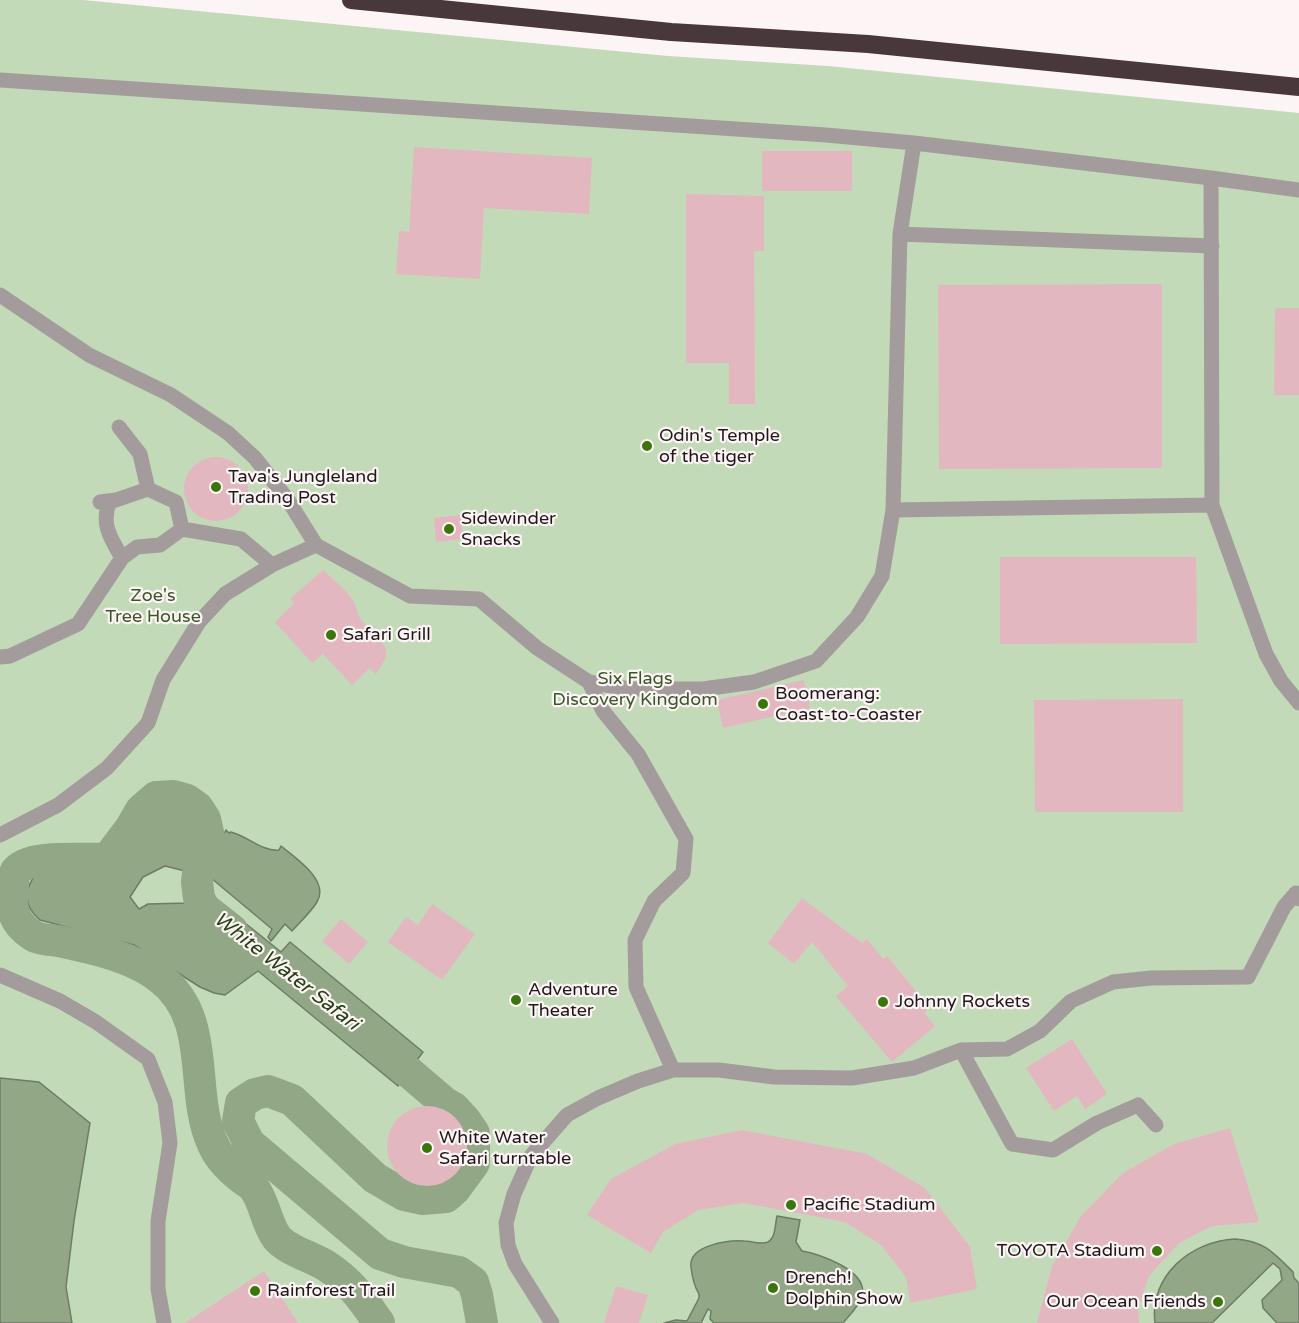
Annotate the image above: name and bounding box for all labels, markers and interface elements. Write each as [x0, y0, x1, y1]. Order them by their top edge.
place label: Odin's Temple of the tiger [659, 425, 780, 468]
marker: Odin's Temple of the tiger [640, 439, 654, 453]
place label: Tava's Jungleland Trading Post [228, 466, 378, 508]
marker: Tava's Jungleland Trading Post [209, 480, 223, 494]
place label: Sidewinder Snacks [461, 508, 556, 550]
marker: Sidewinder Snacks [442, 522, 456, 536]
park label: Zoe's Tree House [105, 585, 201, 628]
place label: Safari Grill [343, 624, 431, 646]
marker: Safari Grill [324, 628, 338, 642]
park label: Six Flags Discovery Kingdom [552, 668, 718, 710]
place label: Boomerang: Coast-to-Coaster [775, 683, 922, 726]
marker: Boomerang: Coast-to-Coaster [756, 697, 770, 711]
water label: White Water Safari [208, 908, 364, 1036]
place label: Adventure Theater [528, 979, 618, 1022]
place label: Johnny Rockets [895, 991, 1030, 1013]
marker: Adventure Theater [509, 993, 523, 1007]
marker: Johnny Rockets [876, 995, 890, 1009]
place label: White Water Safari turntable [439, 1127, 571, 1170]
marker: White Water Safari turntable [420, 1141, 434, 1155]
place label: Pacific Stadium [803, 1194, 936, 1216]
marker: Pacific Stadium [784, 1198, 798, 1212]
place label: TOYOTA Stadium [996, 1240, 1145, 1262]
marker: TOYOTA Stadium [1150, 1244, 1164, 1258]
place label: Drench! Dolphin Show [785, 1267, 903, 1310]
place label: Rainforest Trail [267, 1280, 395, 1302]
marker: Drench! Dolphin Show [766, 1281, 780, 1295]
marker: Rainforest Trail [248, 1284, 262, 1298]
place label: Our Ocean Friends [1046, 1291, 1206, 1313]
marker: Our Ocean Friends [1211, 1295, 1225, 1309]

